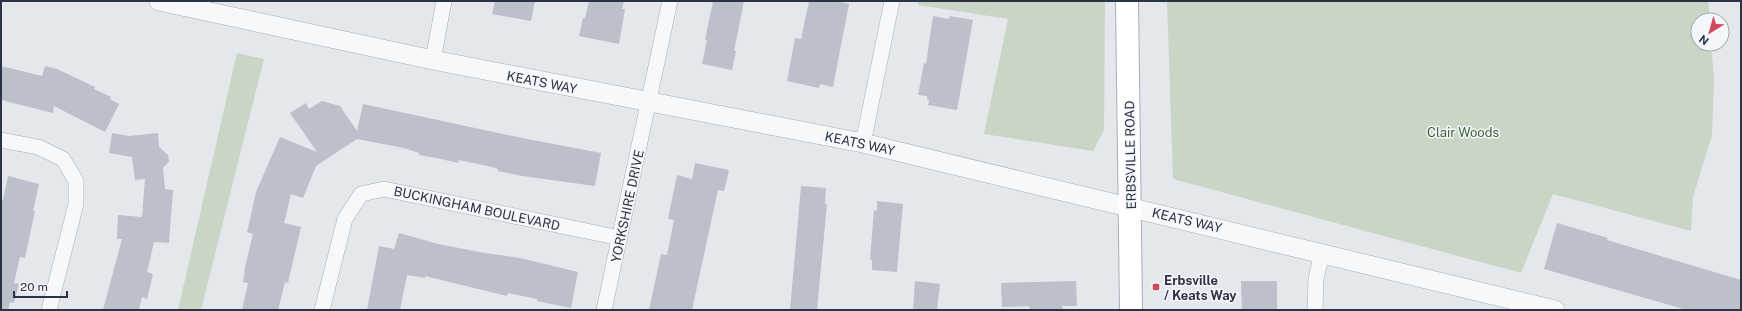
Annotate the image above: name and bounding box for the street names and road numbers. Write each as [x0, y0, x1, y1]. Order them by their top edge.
street label: KEATS WAY [505, 68, 578, 97]
street label: ERBSVILLE ROAD [1122, 100, 1139, 210]
street label: KEATS WAY [823, 129, 896, 158]
street label: YORKSHIRE DRIVE [608, 148, 647, 264]
street label: BUCKINGHAM BOULEVARD [392, 184, 561, 233]
street label: KEATS WAY [1150, 205, 1223, 236]

